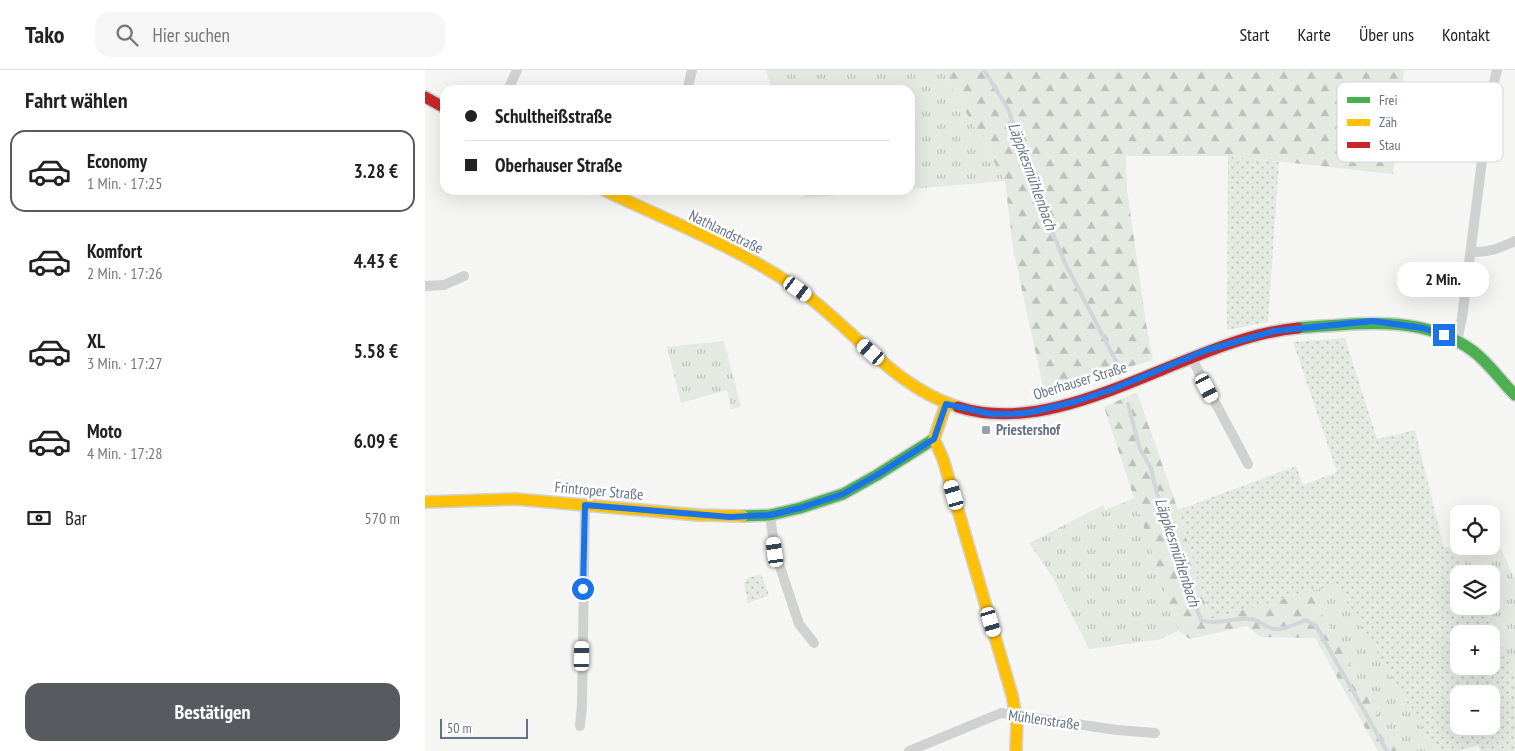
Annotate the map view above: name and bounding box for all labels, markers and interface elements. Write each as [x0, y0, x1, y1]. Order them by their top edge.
search box [95, 12, 445, 57]
text: Tako [25, 19, 65, 50]
icon: search [113, 21, 141, 49]
text: Hier suchen [153, 23, 230, 47]
text: Start [1239, 23, 1270, 46]
text: Karte [1298, 23, 1331, 46]
text: Über uns [1359, 23, 1414, 46]
text: Kontakt [1442, 23, 1490, 46]
legend [1337, 82, 1503, 162]
text: Fahrt wählen [25, 86, 128, 114]
text: Frei [1379, 91, 1397, 109]
text: Schultheißstraße [495, 104, 612, 128]
text: Zäh [1379, 113, 1397, 131]
water label: Läppkesmühlenbach [1004, 120, 1062, 233]
text: Stau [1379, 136, 1401, 154]
icon: car [27, 149, 72, 194]
text: Economy [87, 149, 147, 173]
text: Oberhauser Straße [495, 153, 622, 177]
text: 3.28 € [354, 159, 398, 183]
text: 1 Min. · 17:25 [87, 173, 162, 193]
street label: Nathlandstraße [686, 205, 766, 258]
icon: car [27, 239, 72, 284]
text: Komfort [87, 239, 142, 263]
text: 4.43 € [354, 249, 398, 273]
callout: 2 Min. [1398, 262, 1490, 298]
text: 2 Min. · 17:26 [87, 263, 162, 283]
text: 2 Min. [1425, 269, 1461, 289]
car [781, 274, 814, 304]
route end [1433, 324, 1455, 346]
icon: car [27, 329, 72, 374]
text: XL [87, 329, 105, 353]
car [854, 336, 887, 368]
text: 5.58 € [354, 339, 398, 363]
text: 3 Min. · 17:27 [87, 353, 162, 373]
street label: Oberhauser Straße [1031, 357, 1129, 404]
car [1193, 371, 1220, 405]
icon: car [27, 419, 72, 464]
text: Moto [87, 419, 122, 443]
place label: Priestershof [996, 420, 1061, 439]
marker: Priestershof [980, 424, 992, 436]
text: 6.09 € [354, 429, 398, 453]
text: 4 Min. · 17:28 [87, 443, 162, 463]
street label: Frintroper Straße [554, 477, 644, 504]
car [942, 479, 965, 511]
water label: Läppkesmühlenbach [1151, 495, 1205, 610]
icon: cash [25, 504, 53, 532]
map controls [1450, 505, 1500, 735]
button: locate [1450, 505, 1500, 555]
text: Bar [65, 506, 87, 530]
text: 570 m [365, 508, 400, 528]
car [765, 536, 784, 568]
button: layers [1450, 565, 1500, 615]
route start [572, 578, 594, 600]
car [979, 605, 1002, 639]
button: + [1450, 625, 1500, 675]
car [574, 641, 589, 671]
button: Bestätigen [25, 683, 400, 741]
button: − [1450, 685, 1500, 735]
street label: Mühlenstraße [1007, 705, 1081, 734]
scale bar [440, 716, 527, 739]
text: 50 m [447, 719, 472, 737]

